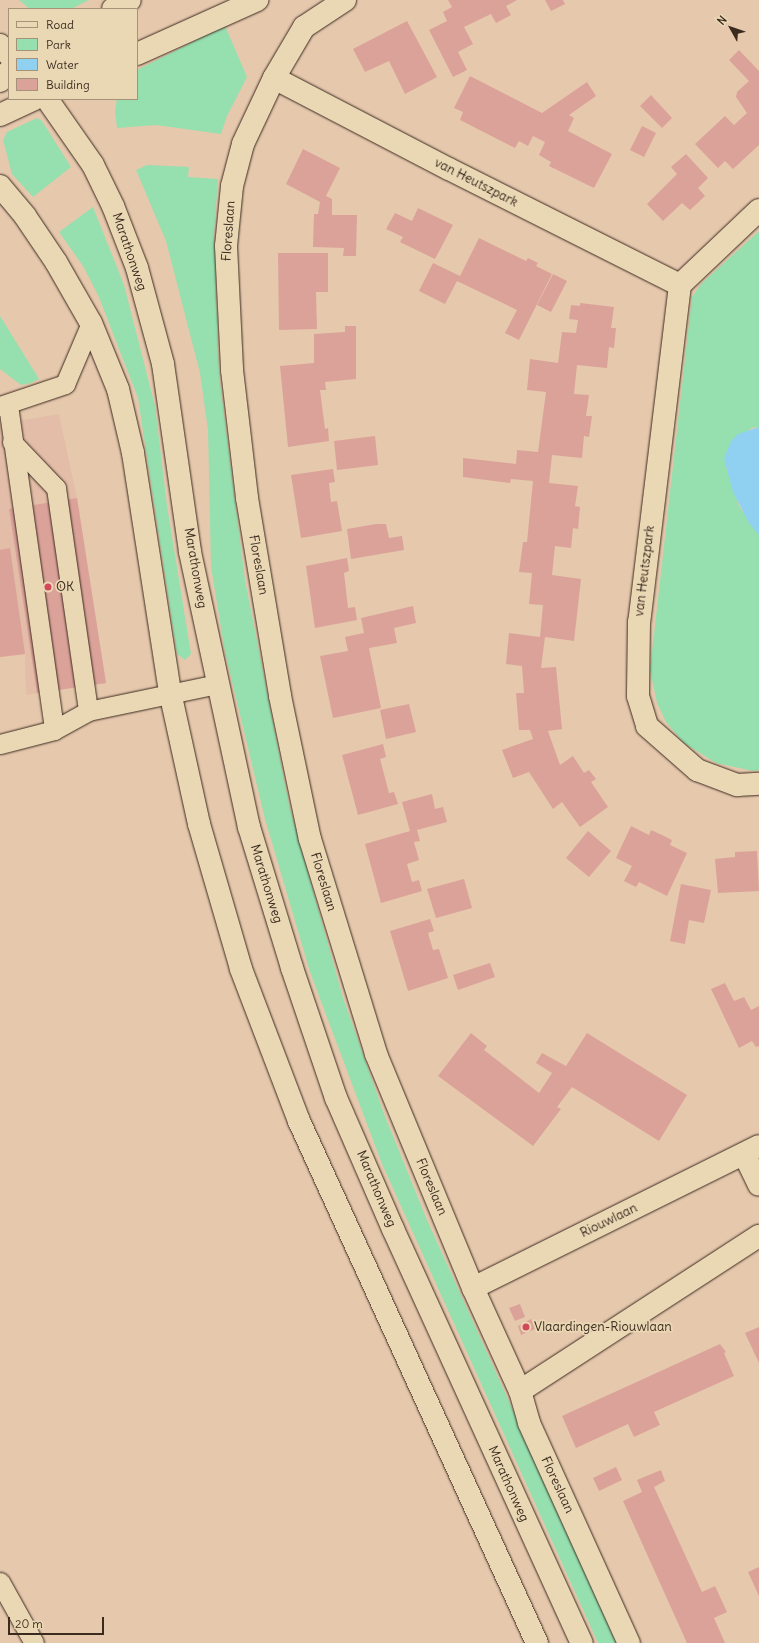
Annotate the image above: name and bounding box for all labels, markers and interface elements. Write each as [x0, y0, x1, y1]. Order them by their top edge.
legend [8, 8, 138, 100]
north arrow [711, 8, 751, 48]
text: N [714, 13, 730, 28]
text: Road [46, 17, 74, 32]
text: Park [46, 37, 71, 52]
text: Water [46, 57, 79, 72]
text: Building [46, 77, 90, 92]
street label: van Heutszpark [432, 155, 520, 211]
street label: Floreslaan [219, 200, 239, 262]
street label: Marathonweg [108, 211, 150, 293]
street label: van Heutszpark [632, 525, 658, 617]
street label: Marathonweg [180, 526, 210, 610]
street label: Floreslaan [245, 534, 271, 596]
place label: OK [56, 579, 74, 595]
marker: OK [43, 582, 53, 592]
street label: Marathonweg [247, 843, 285, 925]
street label: Floreslaan [307, 851, 339, 913]
street label: Marathonweg [353, 1148, 399, 1230]
street label: Floreslaan [412, 1156, 450, 1218]
street label: Riouwlaan [578, 1201, 640, 1241]
place label: Vlaardingen-Riouwlaan [534, 1319, 672, 1335]
marker: Vlaardingen-Riouwlaan [521, 1322, 531, 1332]
street label: Marathonweg [484, 1444, 532, 1524]
street label: Floreslaan [537, 1454, 577, 1516]
scale bar [10, 1609, 106, 1635]
text: 20 m [15, 1616, 43, 1631]

